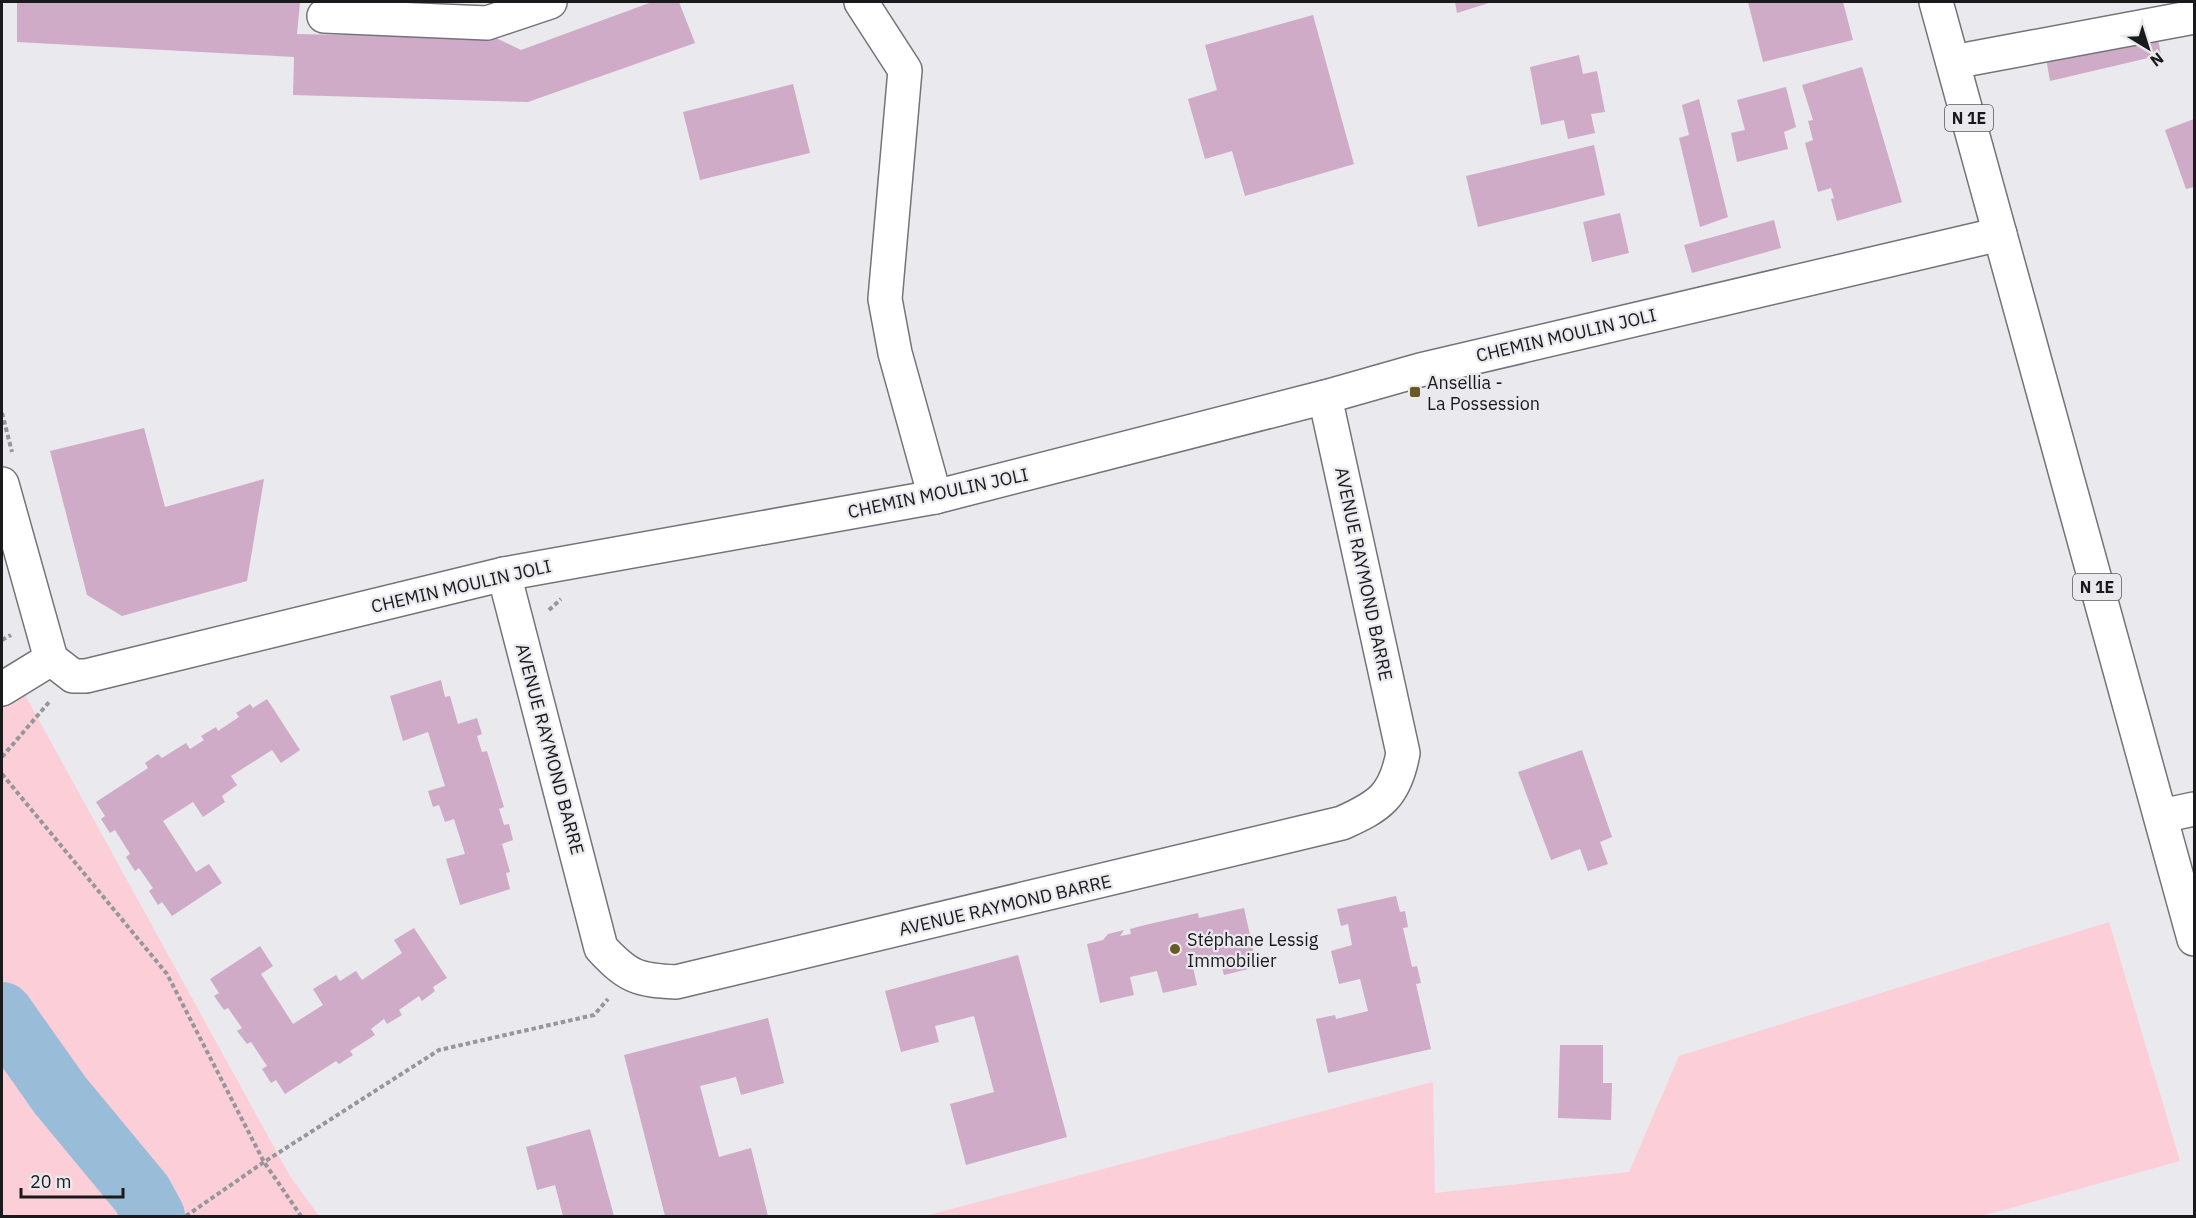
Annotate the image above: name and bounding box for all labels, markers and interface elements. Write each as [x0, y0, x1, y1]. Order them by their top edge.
north arrow [2118, 18, 2178, 78]
text: N [2147, 48, 2168, 71]
road number: N 1E [1945, 105, 1993, 131]
street label: CHEMIN MOULIN JOLI [1474, 303, 1658, 367]
place label: Ansellia - La Possession [1427, 371, 1540, 415]
marker: Ansellia - La Possession [1408, 385, 1422, 399]
street label: CHEMIN MOULIN JOLI [846, 463, 1030, 523]
street label: AVENUE RAYMOND BARRE [1330, 465, 1398, 683]
street label: CHEMIN MOULIN JOLI [369, 554, 553, 618]
road number: N 1E [2073, 574, 2121, 600]
street label: AVENUE RAYMOND BARRE [511, 641, 589, 857]
street label: AVENUE RAYMOND BARRE [896, 869, 1114, 941]
place label: Stéphane Lessig Immobilier [1187, 928, 1319, 972]
marker: Stéphane Lessig Immobilier [1168, 942, 1182, 956]
scale bar [21, 1161, 123, 1199]
text: 20 m [30, 1170, 72, 1193]

